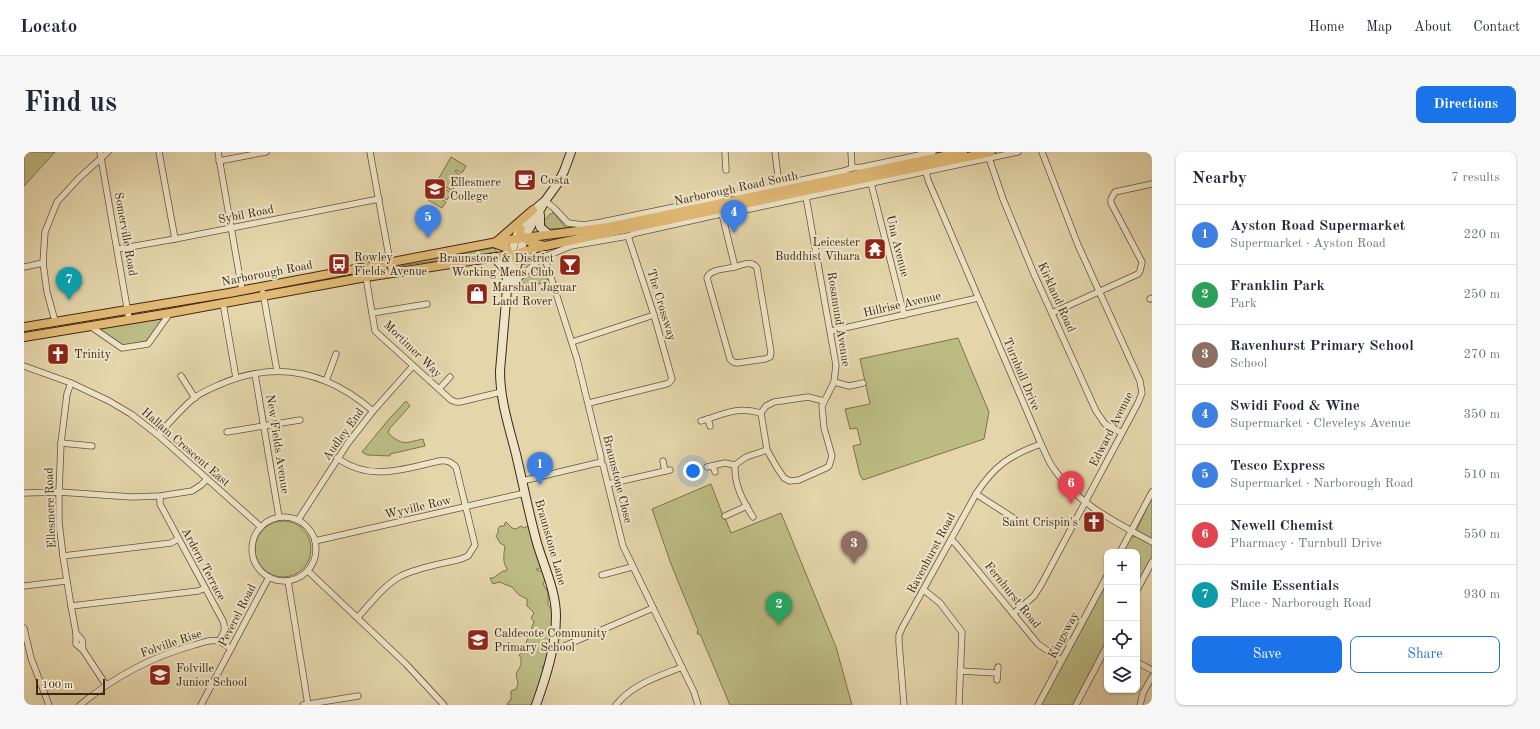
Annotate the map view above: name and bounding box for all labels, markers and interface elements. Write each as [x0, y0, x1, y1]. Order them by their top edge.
text: Locato [20, 18, 77, 37]
text: Home [1309, 20, 1344, 34]
text: Map [1366, 20, 1392, 34]
text: About [1414, 20, 1451, 34]
text: Contact [1473, 20, 1520, 34]
button: Directions [1416, 86, 1516, 123]
text: Find us [24, 90, 117, 118]
cafe icon: Costa [512, 167, 538, 193]
street label: Narborough Road South [673, 170, 800, 208]
text: Nearby [1192, 170, 1247, 187]
text: 7 results [1451, 171, 1500, 184]
place label: Costa [540, 175, 569, 187]
school or university icon: Ellesmere College [422, 176, 448, 202]
place label: Ellesmere College [450, 177, 501, 203]
street label: Somerville Road [112, 191, 138, 277]
pin: 4 [721, 200, 747, 233]
street label: Sybil Road [217, 204, 275, 226]
pin: 5 [415, 205, 441, 238]
street label: Una Avenue [884, 214, 911, 279]
text: Ayston Road Supermarket [1230, 219, 1405, 234]
text: 1 [1201, 228, 1209, 241]
text: 220 m [1463, 228, 1500, 241]
temple icon: Leicester Buddhist Vihara [862, 236, 888, 262]
place label: Leicester Buddhist Vihara [775, 237, 860, 263]
text: Supermarket · Ayston Road [1230, 237, 1386, 250]
bus stop icon: Rowley Fields Avenue [326, 251, 352, 277]
place label: Rowley Fields Avenue [354, 252, 428, 278]
bar icon: Braunstone & District Working Mens Club [557, 252, 583, 278]
place label: Braunstone & District Working Mens Club [439, 253, 554, 279]
street label: Narborough Road [221, 259, 314, 289]
street label: Kirkland Road [1035, 260, 1077, 334]
pin: 7 [56, 267, 82, 300]
street label: The Crossway [644, 268, 678, 343]
street label: Rosamund Avenue [825, 271, 852, 368]
text: Franklin Park [1230, 279, 1325, 294]
shop icon: Marshall Jaguar Land Rover [464, 281, 490, 307]
place label: Marshall Jaguar Land Rover [492, 282, 577, 308]
text: 2 [1201, 288, 1209, 301]
text: 250 m [1463, 288, 1500, 301]
street label: Hillrise Avenue [862, 290, 943, 320]
text: Park [1230, 297, 1257, 310]
street label: Mortimer Way [381, 319, 444, 381]
street label: Turnbull Drive [1000, 336, 1042, 413]
text: Ravenhurst Primary School [1230, 339, 1414, 354]
church icon: Trinity [45, 341, 71, 367]
text: 3 [1201, 348, 1209, 361]
text: 270 m [1463, 348, 1500, 361]
place label: Trinity [74, 349, 112, 361]
text: School [1230, 357, 1267, 370]
street label: Edward Avenue [1088, 390, 1136, 469]
street label: New Fields Avenue [263, 394, 291, 495]
text: Swidi Food & Wine [1230, 399, 1360, 414]
street label: Hallam Crescent East [139, 406, 232, 489]
street label: Audley End [321, 406, 367, 463]
text: 4 [1201, 408, 1209, 421]
text: 350 m [1463, 408, 1500, 421]
text: Supermarket · Cleveleys Avenue [1230, 417, 1411, 430]
street label: Braunstone Close [600, 434, 634, 525]
pin: 1 [527, 452, 553, 485]
text: Tesco Express [1230, 459, 1325, 474]
your location [683, 461, 703, 481]
street label: Ellesmere Road [44, 467, 58, 549]
text: 5 [1201, 468, 1209, 481]
text: 510 m [1463, 468, 1500, 481]
pin: 6 [1058, 471, 1084, 504]
text: Supermarket · Narborough Road [1230, 477, 1414, 490]
street label: Wyville Row [384, 494, 453, 521]
street label: Braunstone Lane [532, 498, 568, 587]
church icon: Saint Crispin's [1081, 509, 1107, 535]
street label: Ravenhurst Road [906, 511, 958, 596]
place label: Saint Crispin's [1002, 517, 1078, 529]
text: Newell Chemist [1230, 519, 1334, 534]
street label: Ardern Terrace [179, 526, 228, 603]
text: 6 [1201, 528, 1209, 541]
text: 550 m [1463, 528, 1500, 541]
pin: 3 [841, 531, 867, 564]
text: Pharmacy · Turnbull Drive [1230, 537, 1382, 550]
map controls [1104, 549, 1140, 693]
button: + [1104, 549, 1140, 585]
street label: Fernhurst Road [982, 560, 1043, 631]
text: Smile Essentials [1230, 579, 1339, 594]
street label: Peverel Road [217, 582, 259, 649]
button: − [1104, 585, 1140, 621]
text: 7 [1201, 588, 1209, 601]
text: 930 m [1463, 588, 1500, 601]
pin: 2 [766, 592, 792, 625]
text: Place · Narborough Road [1230, 597, 1372, 610]
street label: Kingsway [1046, 609, 1082, 661]
button: locate [1104, 621, 1140, 657]
school or university icon: Caldecote Community Primary School [465, 627, 491, 653]
street label: Folville Rise [139, 628, 204, 660]
place label: Caldecote Community Primary School [494, 628, 608, 654]
button: Save [1192, 636, 1342, 673]
button: Share [1350, 636, 1500, 673]
button: layers [1104, 657, 1140, 693]
school or university icon: Folville Junior School [147, 662, 173, 688]
place label: Folville Junior School [176, 663, 247, 689]
scale bar [36, 677, 105, 696]
text: 100 m [42, 680, 73, 691]

